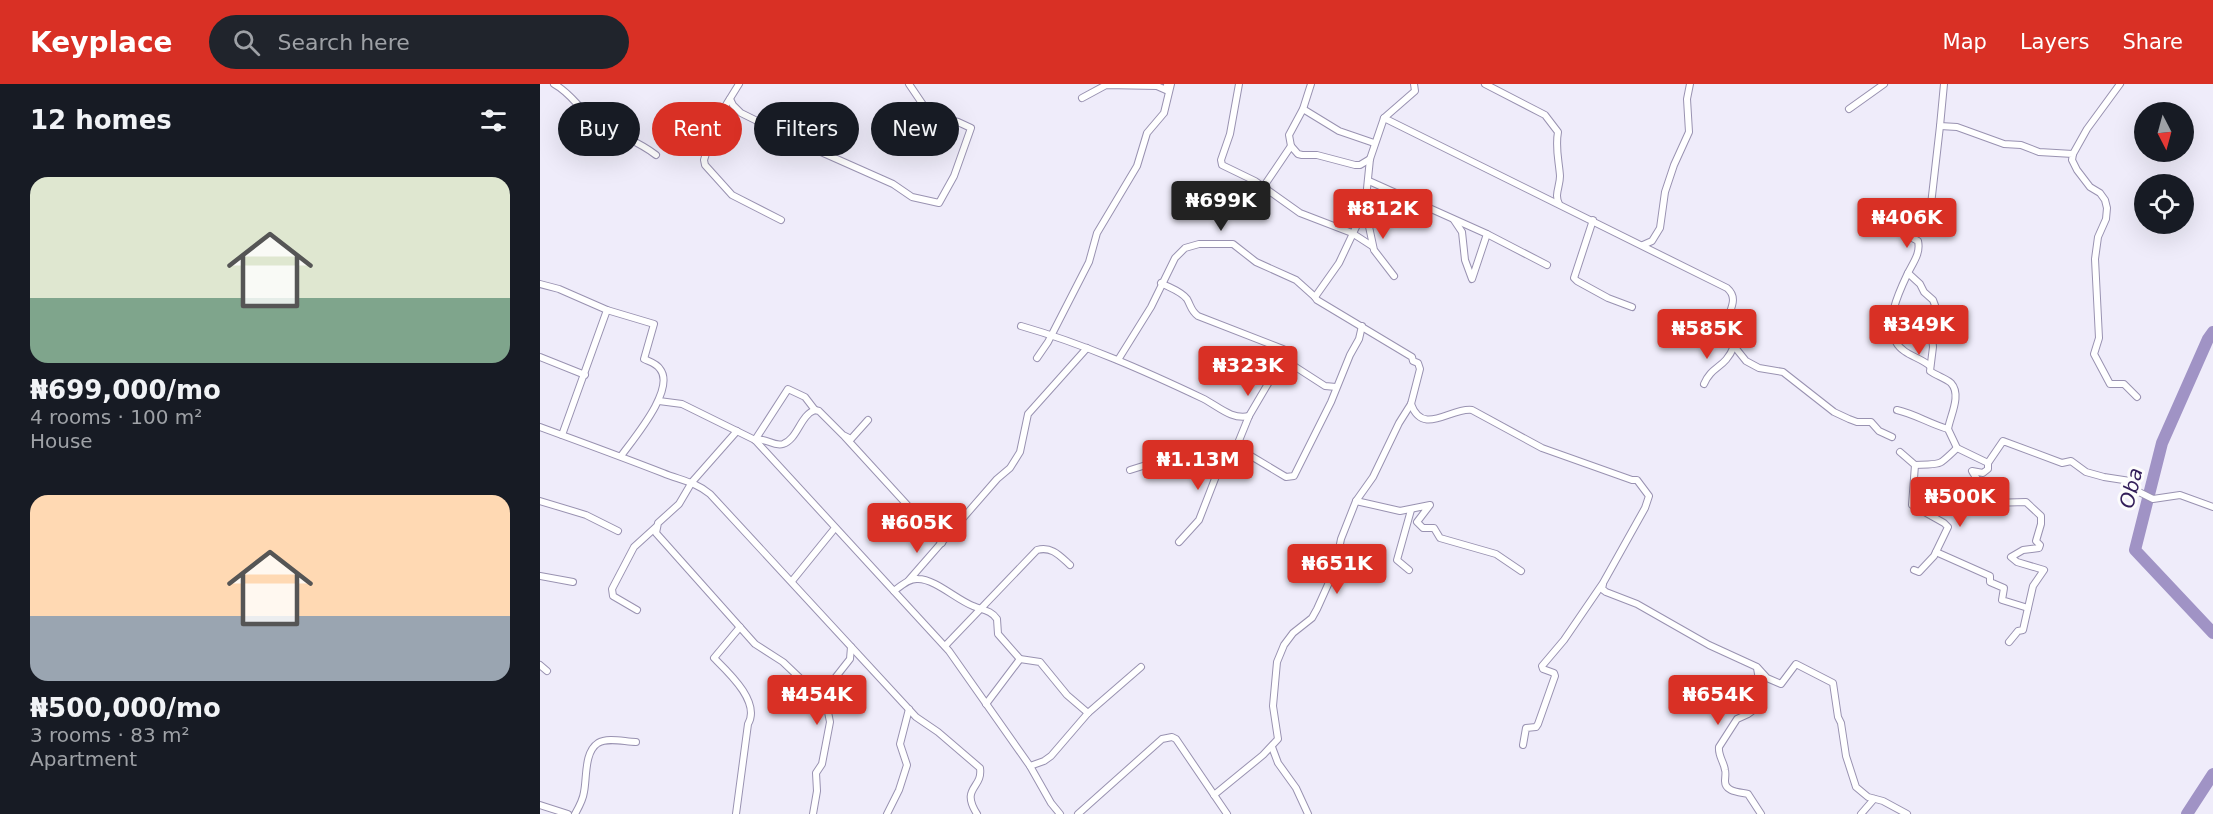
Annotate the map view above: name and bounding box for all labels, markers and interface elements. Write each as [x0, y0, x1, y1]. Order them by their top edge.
search box [209, 15, 629, 69]
text: Keyplace [30, 26, 173, 59]
icon: search [230, 26, 263, 59]
text: Search here [278, 30, 410, 55]
text: Map [1943, 30, 1987, 54]
text: Layers [2020, 30, 2089, 54]
text: Share [2122, 30, 2183, 54]
chip: Buy [558, 102, 640, 156]
chip: Rent [652, 102, 742, 156]
chip: Filters [754, 102, 859, 156]
chip: New [871, 102, 959, 156]
north arrow [2134, 102, 2194, 162]
map controls [2134, 102, 2194, 234]
icon: filters [477, 104, 510, 137]
text: 12 homes [30, 105, 172, 135]
button: locate [2134, 174, 2194, 234]
pin: ₦699K [1179, 181, 1263, 232]
text: ₦699K [1185, 188, 1257, 212]
pin: ₦812K [1341, 189, 1425, 240]
text: ₦812K [1347, 196, 1419, 220]
pin: ₦406K [1865, 198, 1949, 249]
text: ₦406K [1871, 205, 1943, 229]
icon: home [216, 216, 324, 324]
pin: ₦349K [1877, 305, 1961, 356]
pin: ₦585K [1665, 309, 1749, 360]
text: ₦349K [1883, 312, 1955, 336]
text: ₦585K [1671, 316, 1743, 340]
pin: ₦323K [1206, 346, 1290, 397]
text: ₦323K [1212, 353, 1284, 377]
text: ₦699,000/mo [30, 375, 221, 405]
text: 4 rooms · 100 m² [30, 405, 202, 429]
text: House [30, 429, 93, 453]
pin: ₦1.13M [1149, 440, 1247, 491]
text: ₦1.13M [1156, 447, 1240, 471]
water label: Oba [2114, 465, 2148, 511]
pin: ₦500K [1918, 477, 2002, 528]
text: ₦500K [1924, 484, 1996, 508]
pin: ₦605K [875, 503, 959, 554]
text: ₦605K [881, 510, 953, 534]
icon: home [216, 534, 324, 642]
pin: ₦651K [1295, 544, 1379, 595]
text: ₦651K [1301, 551, 1373, 575]
pin: ₦454K [775, 675, 859, 726]
pin: ₦654K [1676, 675, 1760, 726]
text: ₦454K [781, 682, 853, 706]
text: ₦654K [1682, 682, 1754, 706]
text: ₦500,000/mo [30, 693, 221, 723]
text: 3 rooms · 83 m² [30, 723, 190, 747]
text: Apartment [30, 747, 137, 771]

